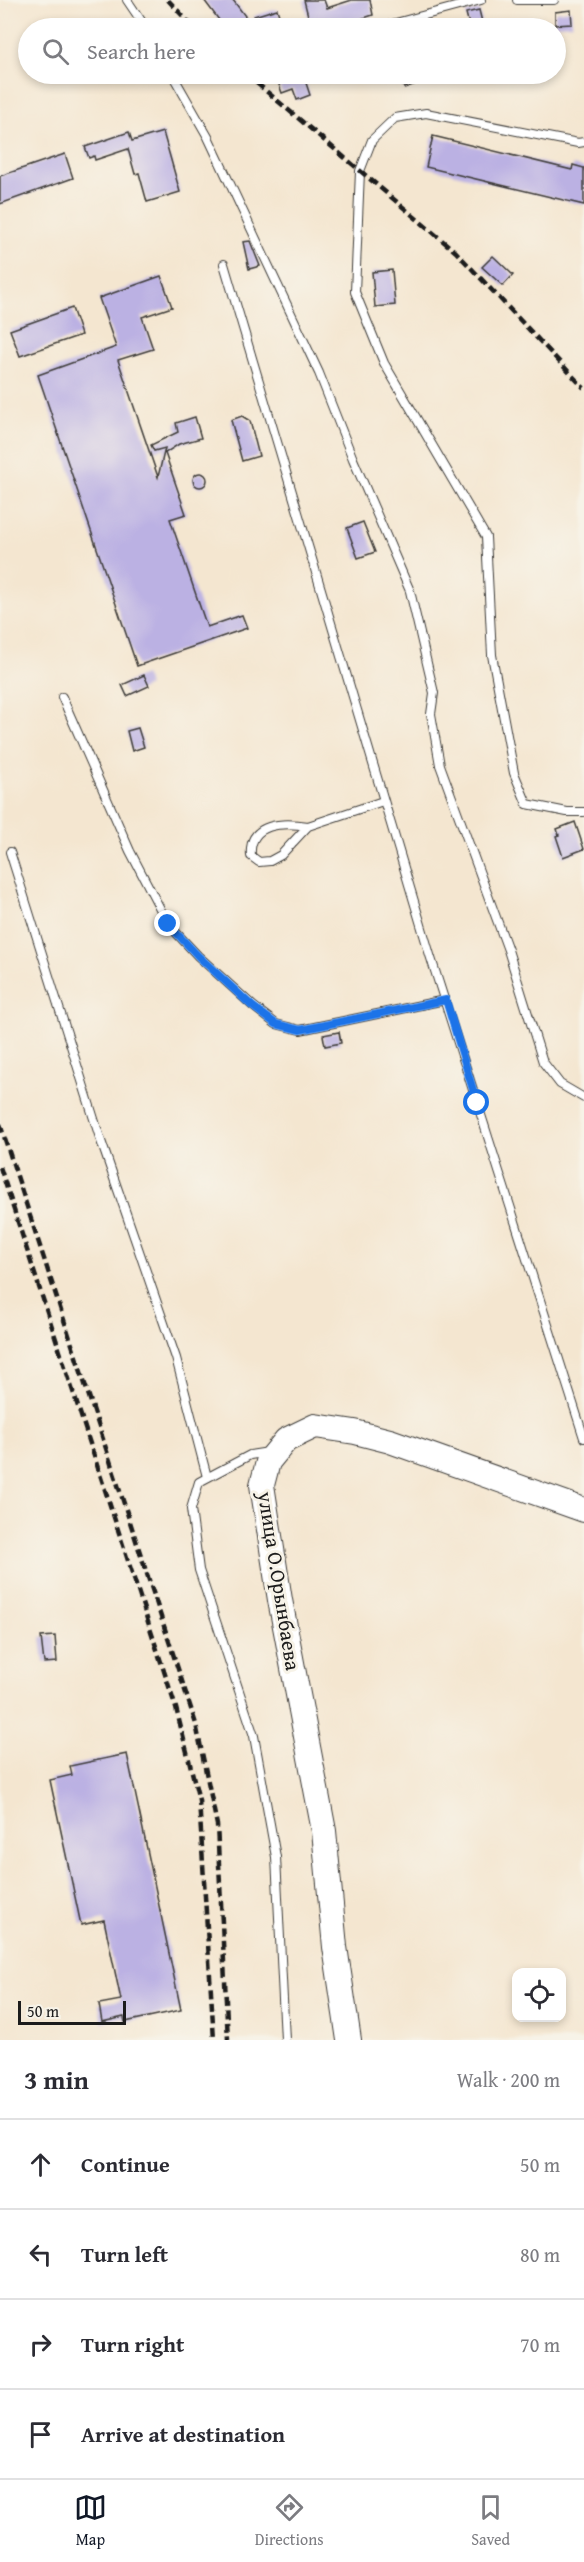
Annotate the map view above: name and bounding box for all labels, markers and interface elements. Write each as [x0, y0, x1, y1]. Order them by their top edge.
search box [18, 18, 566, 84]
icon: search [39, 35, 72, 68]
text: Search here [87, 35, 196, 67]
route end [154, 910, 180, 936]
route start [463, 1089, 489, 1115]
street label: улица О.Орынбаева [250, 1488, 309, 1673]
map controls [512, 1968, 566, 2022]
button: locate [512, 1968, 566, 2022]
scale bar [18, 1998, 126, 2026]
text: 50 m [27, 1999, 59, 2023]
text: 3 min [24, 2060, 89, 2099]
text: Walk · 200 m [457, 2065, 560, 2094]
icon: ahead [24, 2148, 57, 2181]
text: Continue [81, 2148, 170, 2180]
text: 50 m [520, 2150, 560, 2179]
icon: left [24, 2238, 57, 2271]
text: Turn left [81, 2238, 168, 2270]
text: 80 m [520, 2240, 560, 2269]
icon: right [24, 2328, 57, 2361]
text: Turn right [81, 2328, 184, 2360]
text: 70 m [520, 2330, 560, 2359]
icon: arrive [24, 2418, 57, 2451]
text: Arrive at destination [81, 2418, 285, 2450]
tab: Map [74, 2491, 107, 2551]
tab: Directions [255, 2491, 324, 2551]
tab: Saved [471, 2491, 510, 2551]

